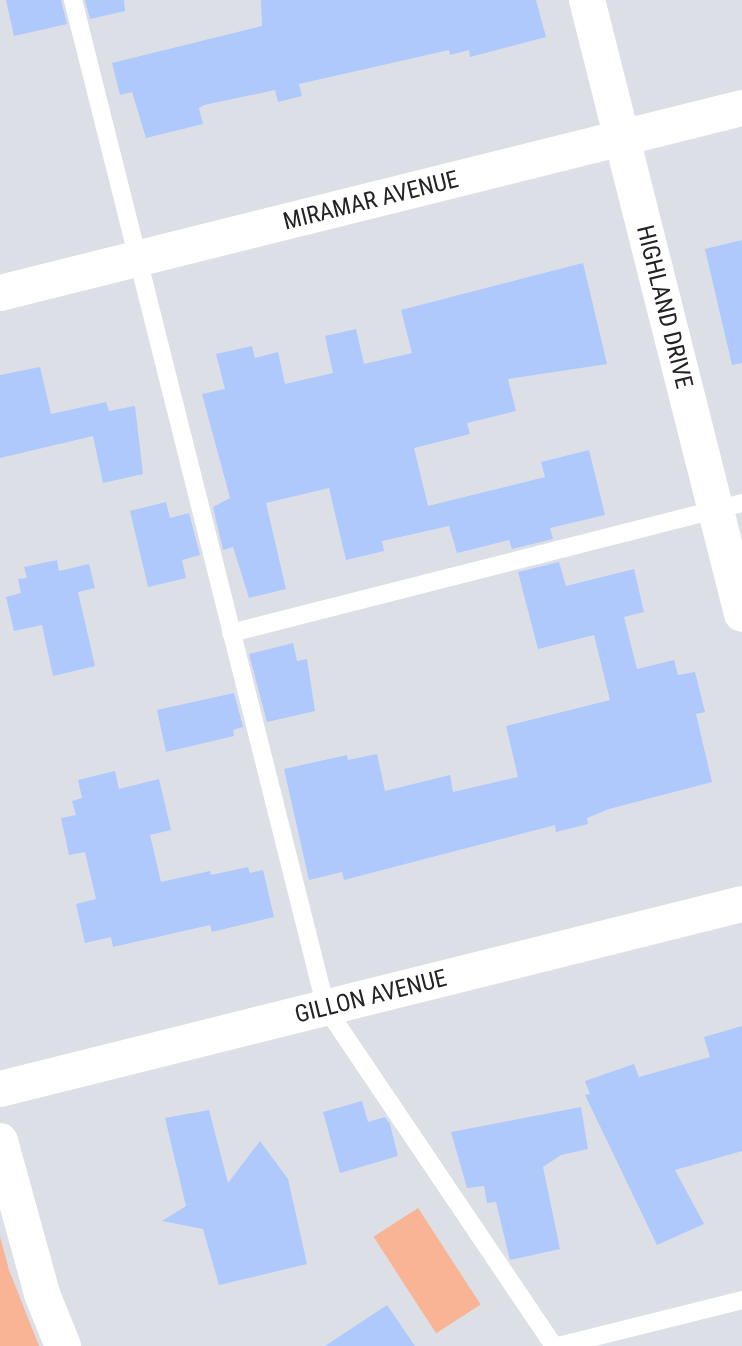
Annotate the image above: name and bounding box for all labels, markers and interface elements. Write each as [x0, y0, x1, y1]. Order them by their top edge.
street label: MIRAMAR AVENUE [280, 165, 462, 237]
street label: HIGHLAND DRIVE [630, 222, 698, 392]
street label: GILLON AVENUE [292, 964, 450, 1030]

